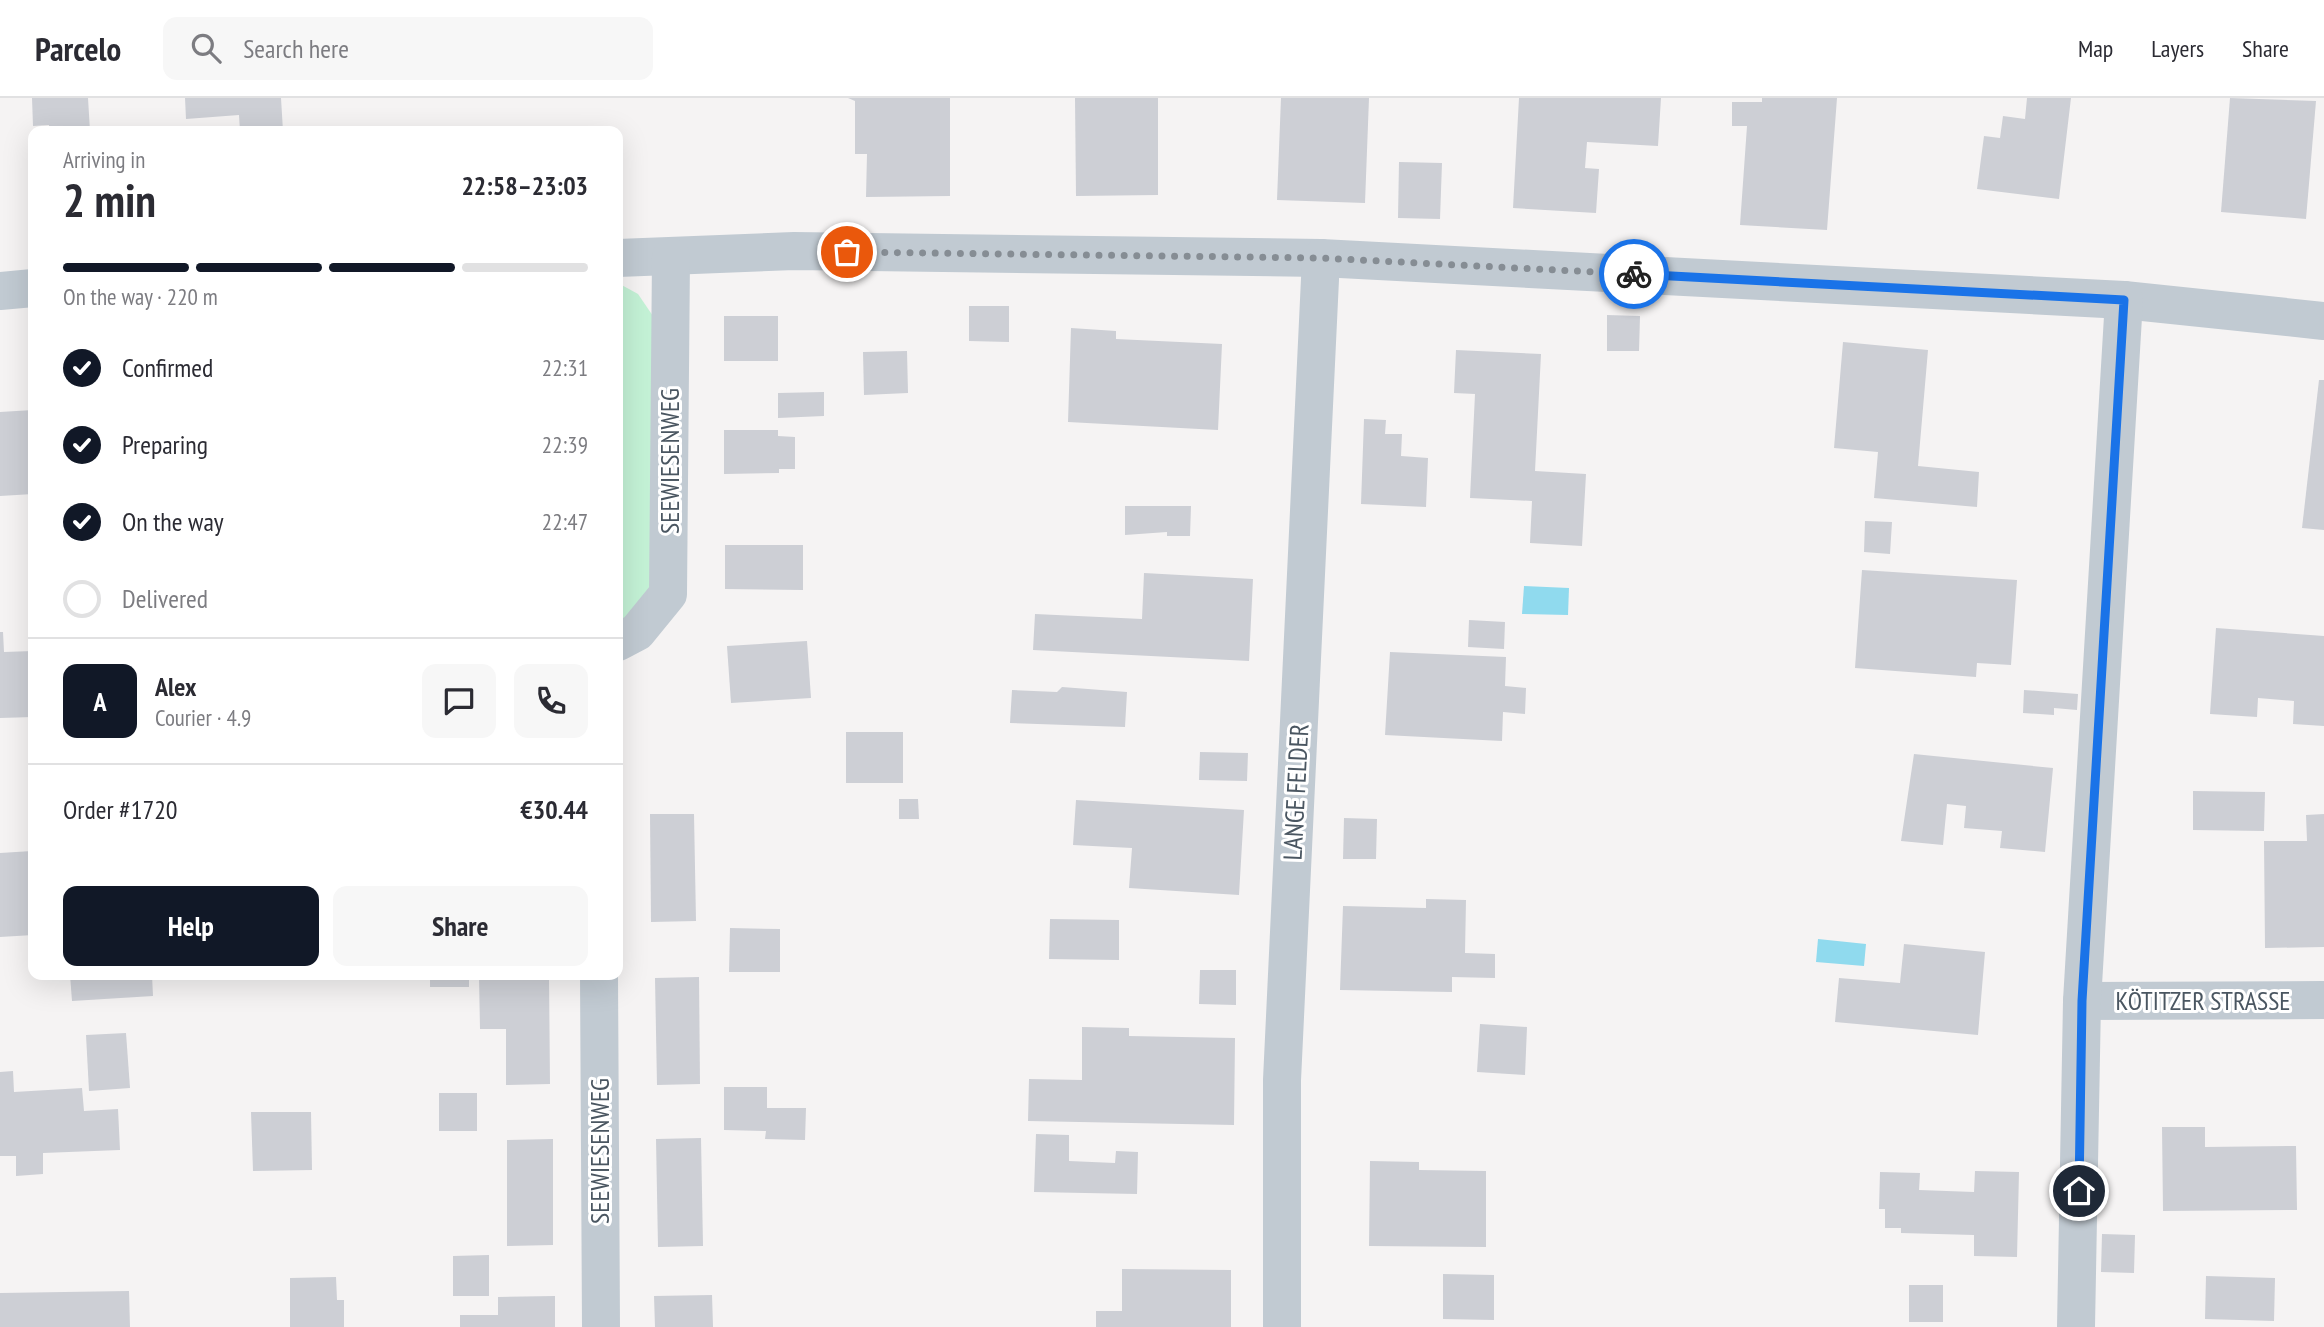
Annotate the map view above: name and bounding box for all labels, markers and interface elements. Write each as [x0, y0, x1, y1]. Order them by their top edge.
search box [163, 17, 653, 80]
text: Parcelo [35, 27, 121, 70]
icon: search [187, 29, 225, 67]
text: Search here [243, 32, 349, 65]
text: Map [2078, 33, 2113, 64]
text: Layers [2151, 33, 2204, 64]
text: Share [2242, 33, 2289, 64]
text: Arriving in [63, 145, 145, 174]
text: 22:58–23:03 [461, 169, 588, 202]
text: 2 min [63, 170, 156, 230]
pin [817, 222, 877, 282]
icon: bag [828, 233, 866, 271]
courier [1599, 239, 1669, 309]
icon: bike [1615, 255, 1653, 293]
text: On the way · 220 m [63, 282, 218, 311]
icon: check [63, 349, 101, 387]
text: Confirmed [122, 351, 213, 384]
text: 22:31 [542, 353, 588, 382]
street label: SEEWIESENWEG [653, 388, 686, 534]
icon: check [63, 426, 101, 464]
text: Preparing [122, 428, 208, 461]
text: 22:39 [542, 430, 588, 459]
icon: check [63, 503, 101, 541]
text: On the way [122, 505, 224, 538]
text: 22:47 [542, 507, 588, 536]
text: Delivered [122, 582, 208, 615]
button: chat [422, 664, 496, 738]
button: phone [514, 664, 588, 738]
text: Alex [155, 670, 196, 703]
text: A [93, 685, 107, 718]
text: Courier · 4.9 [155, 703, 251, 732]
street label: LANGE FELDER [1275, 723, 1316, 861]
text: Order #1720 [63, 793, 178, 826]
text: €30.44 [520, 793, 588, 826]
button: Help [63, 886, 319, 966]
button: Share [333, 886, 588, 966]
street label: KÖTITZER STRASSE [2115, 984, 2291, 1017]
street label: SEEWIESENWEG [583, 1078, 616, 1224]
pin [2049, 1161, 2109, 1221]
icon: home [2060, 1172, 2098, 1210]

